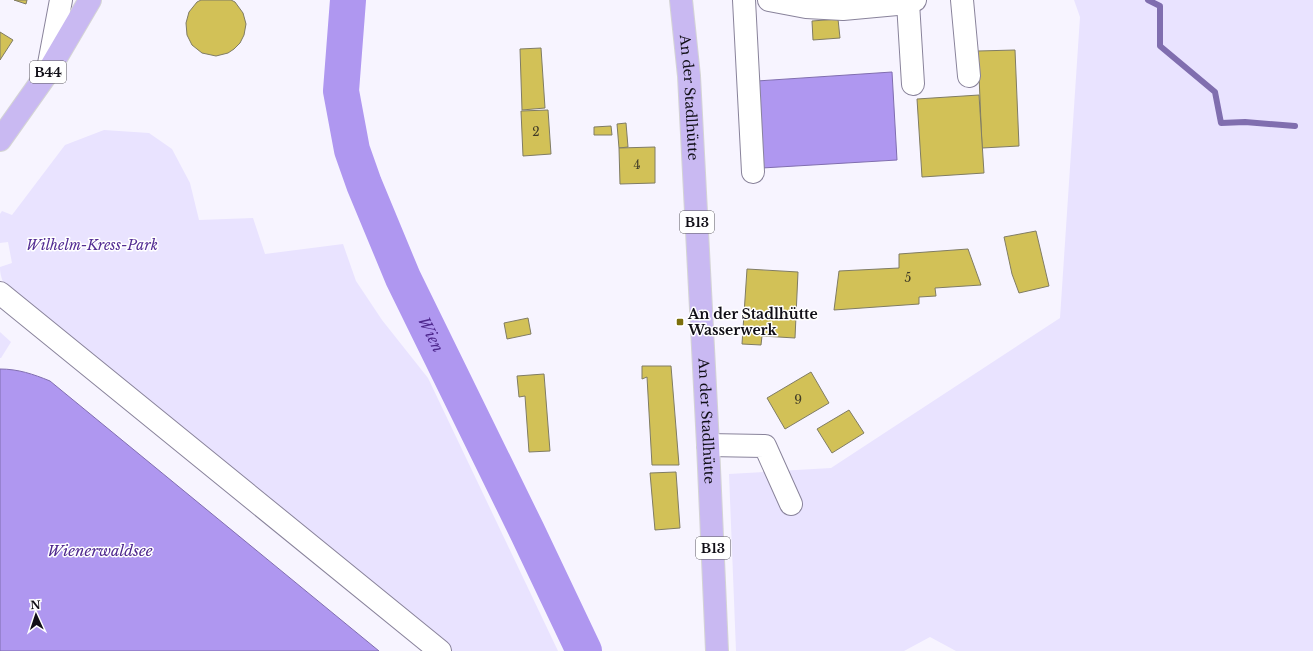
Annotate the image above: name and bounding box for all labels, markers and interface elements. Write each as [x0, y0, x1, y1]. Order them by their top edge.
street label: An der Stadlhütte [676, 33, 702, 161]
road number: B44 [30, 61, 66, 83]
house number: 2 [532, 124, 540, 139]
house number: 4 [633, 157, 641, 172]
road number: B13 [680, 211, 714, 233]
park label: Wilhelm-Kress-Park [26, 236, 158, 254]
house number: 5 [905, 270, 912, 285]
place label: An der Stadlhütte Wasserwerk [687, 305, 818, 339]
water label: Wien [414, 313, 448, 355]
marker: An der Stadlhütte Wasserwerk [675, 317, 685, 327]
street label: An der Stadlhütte [694, 357, 719, 484]
house number: 9 [794, 392, 802, 407]
road number: B13 [696, 537, 730, 559]
water label: Wienerwaldsee [47, 541, 153, 560]
north arrow [16, 595, 56, 635]
text: N [30, 598, 42, 612]

